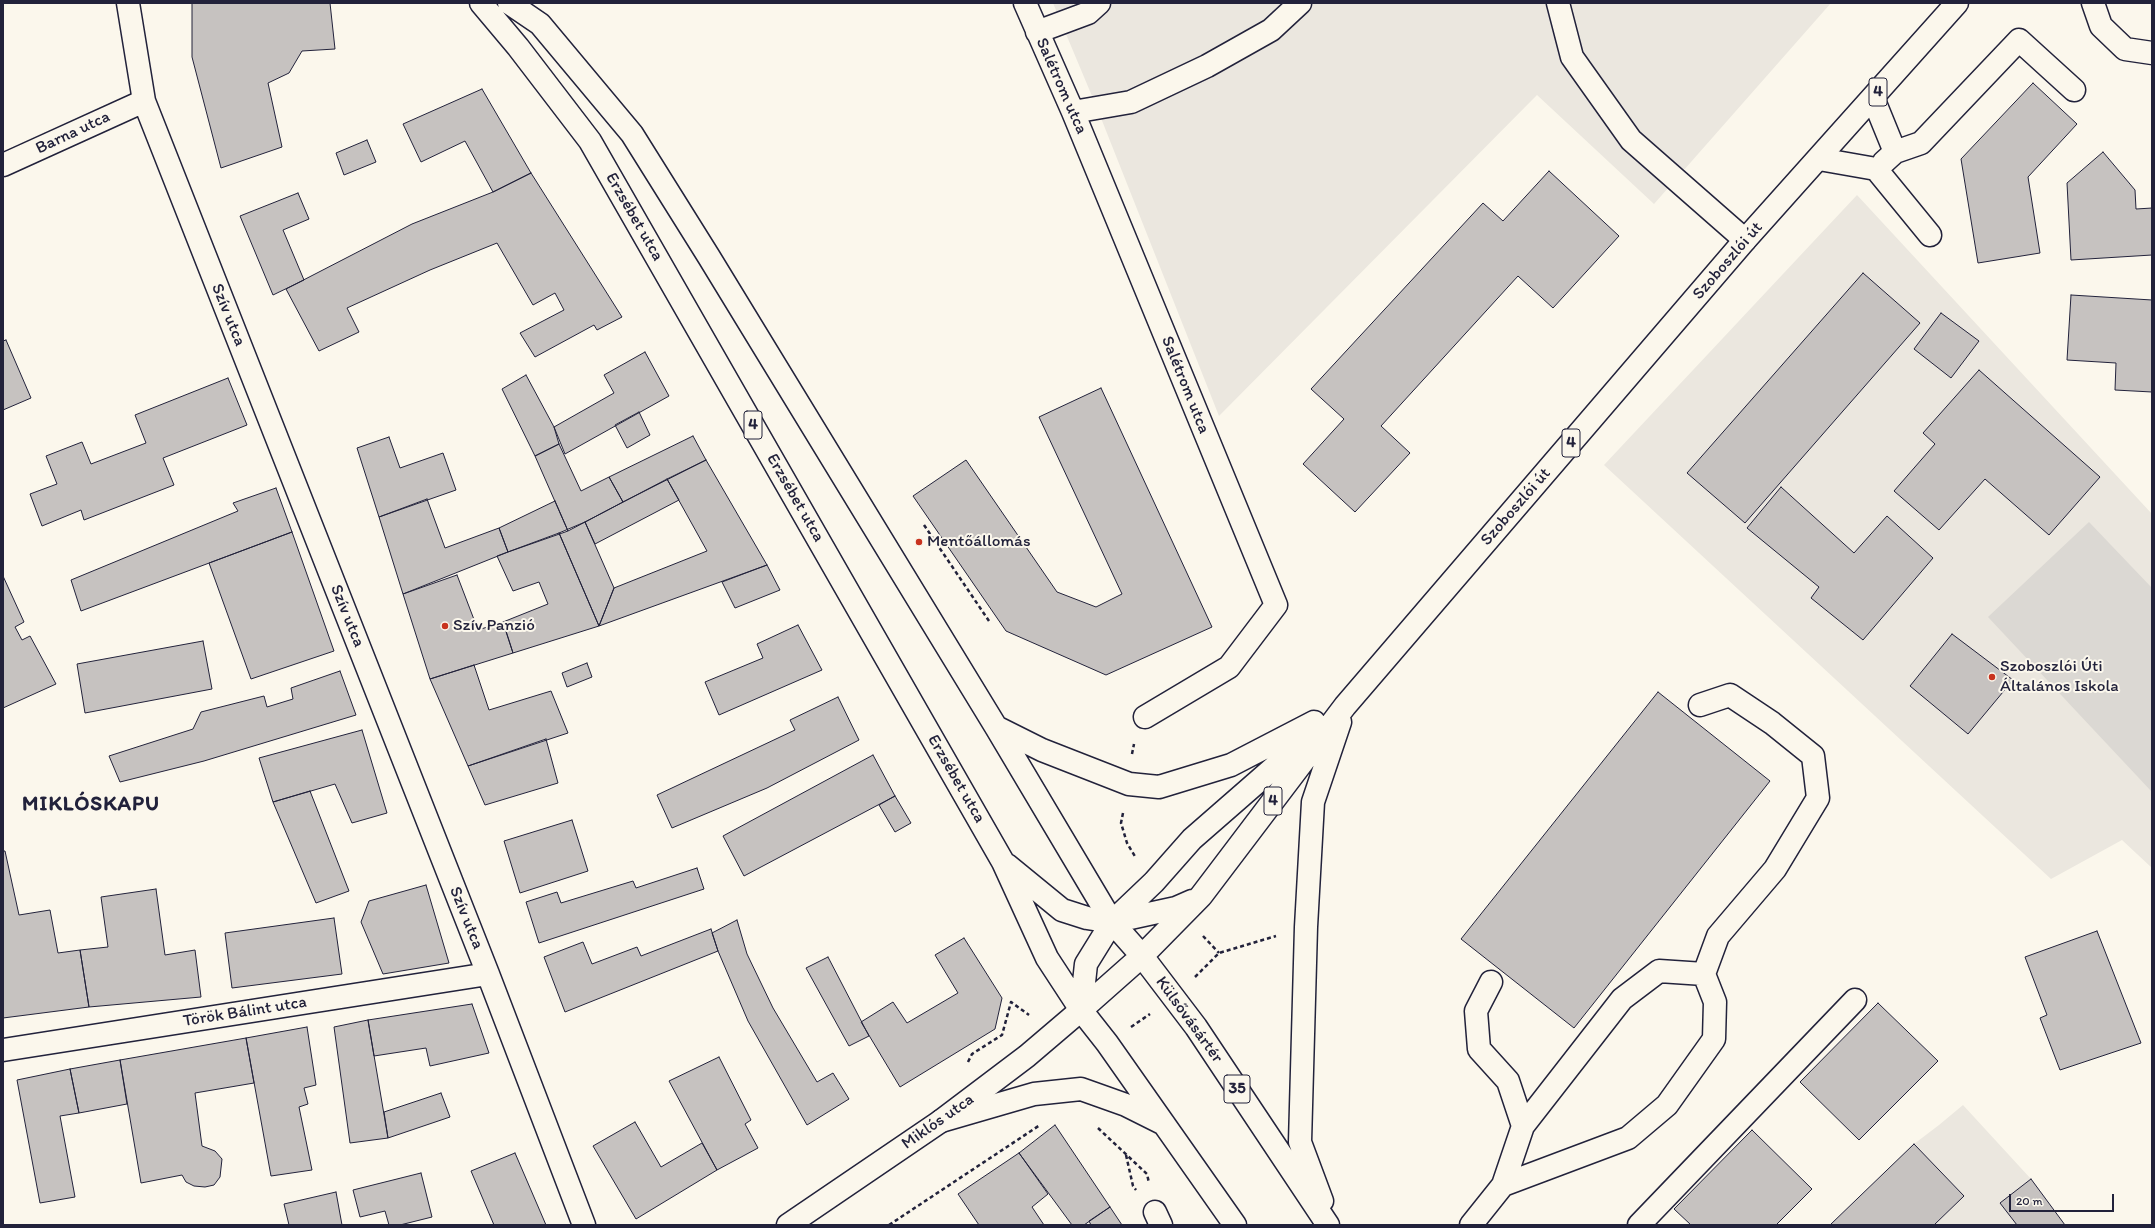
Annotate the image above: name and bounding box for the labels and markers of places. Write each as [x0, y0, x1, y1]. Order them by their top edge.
place label: Mentőállomás [927, 532, 1031, 552]
marker: Mentőállomás [914, 537, 924, 547]
place label: Szív Panzió [453, 616, 535, 636]
marker: Szív Panzió [440, 621, 450, 631]
place label: Szoboszlói Úti Általános Iskola [2000, 657, 2119, 697]
marker: Szoboszlói Úti Általános Iskola [1987, 672, 1997, 682]

